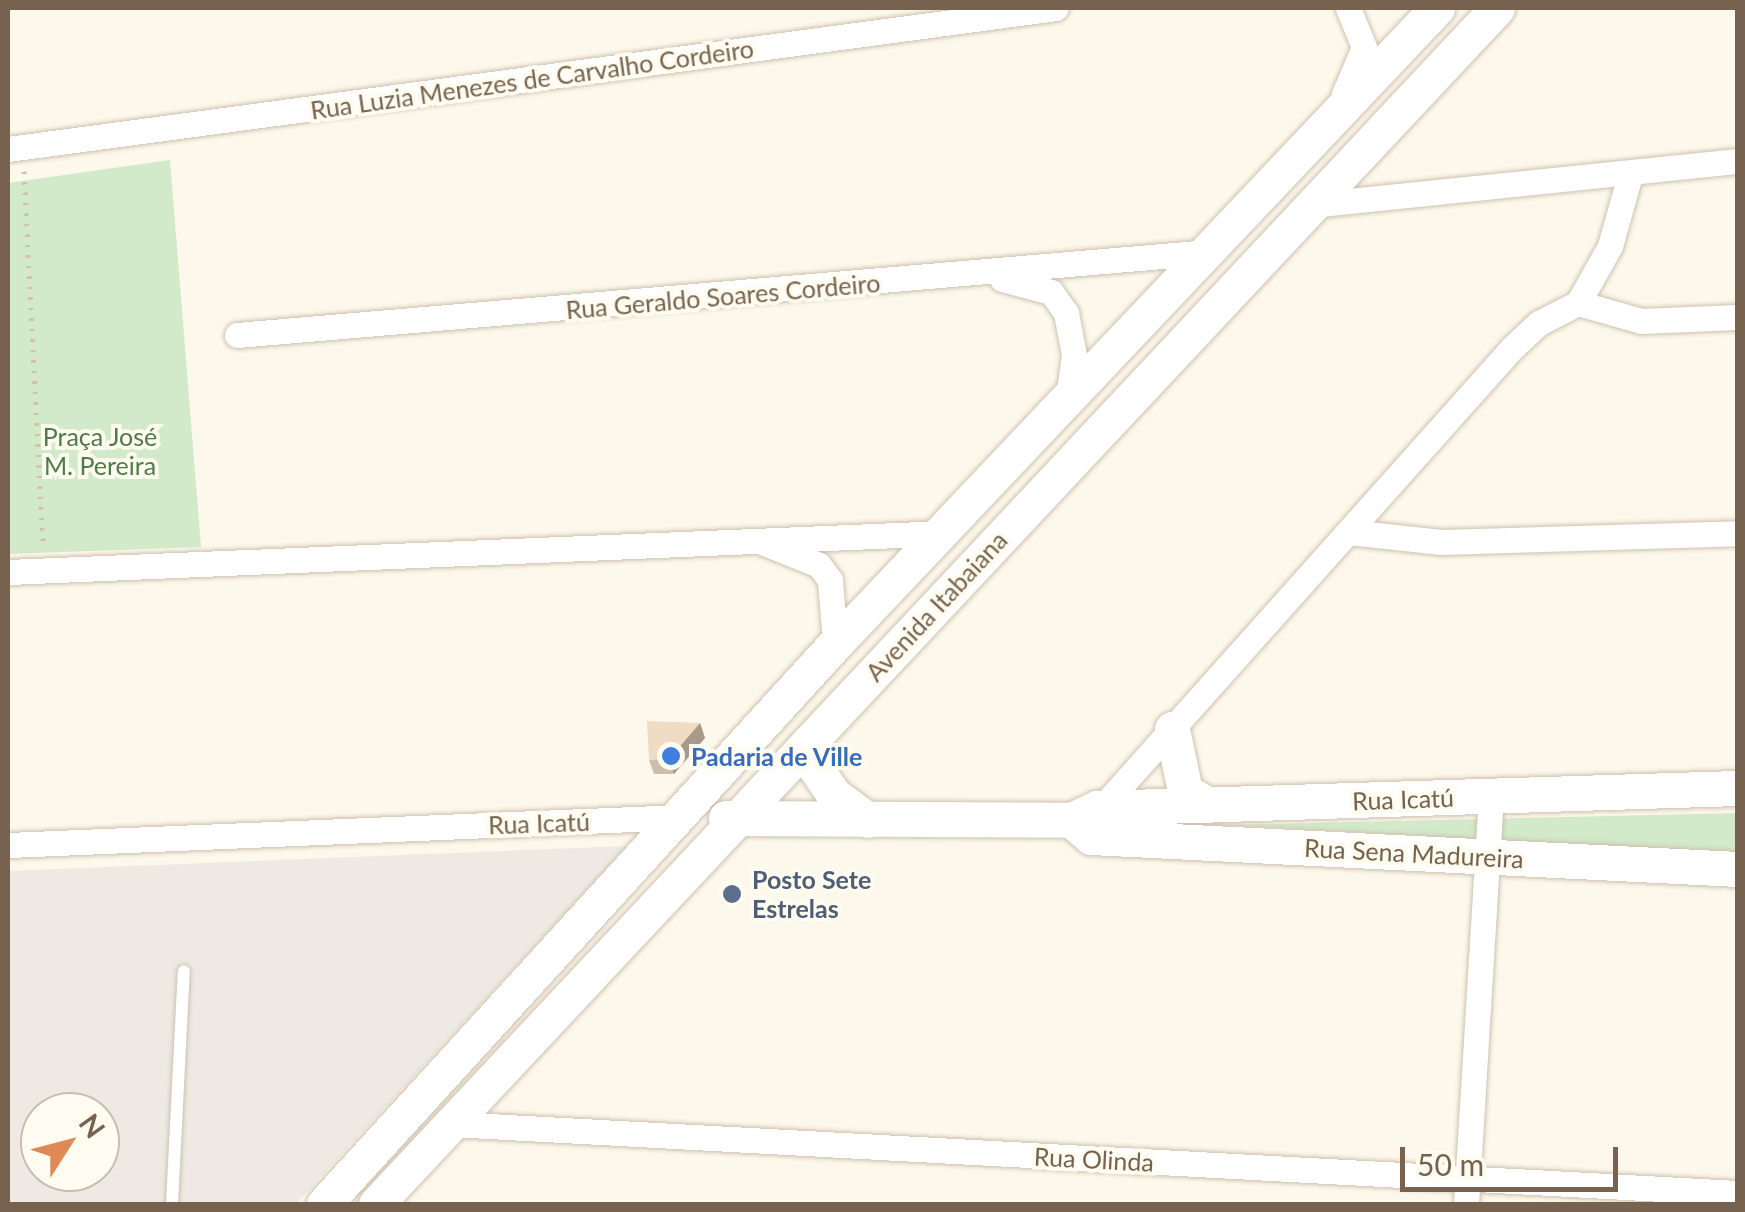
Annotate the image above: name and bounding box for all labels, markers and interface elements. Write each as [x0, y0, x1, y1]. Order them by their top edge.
street label: Rua Luzia Menezes de Carvalho Cordeiro [308, 33, 756, 125]
street label: Rua Geraldo Soares Cordeiro [565, 267, 881, 325]
park label: Praça José M. Pereira [42, 422, 158, 481]
street label: Avenida Itabaiana [859, 525, 1013, 687]
place label: Padaria de Ville [691, 741, 863, 771]
marker: Padaria de Ville [660, 745, 682, 767]
street label: Rua Icatú [1352, 782, 1454, 816]
street label: Rua Icatú [488, 806, 590, 840]
street label: Rua Sena Madureira [1304, 832, 1524, 874]
place label: Posto Sete Estrelas [752, 865, 871, 924]
marker: Posto Sete Estrelas [721, 883, 743, 905]
north arrow [20, 1092, 120, 1192]
text: N [73, 1107, 113, 1144]
scale bar [1405, 1127, 1622, 1189]
street label: Rua Olinda [1033, 1141, 1155, 1177]
text: 50 m [1417, 1146, 1484, 1182]

